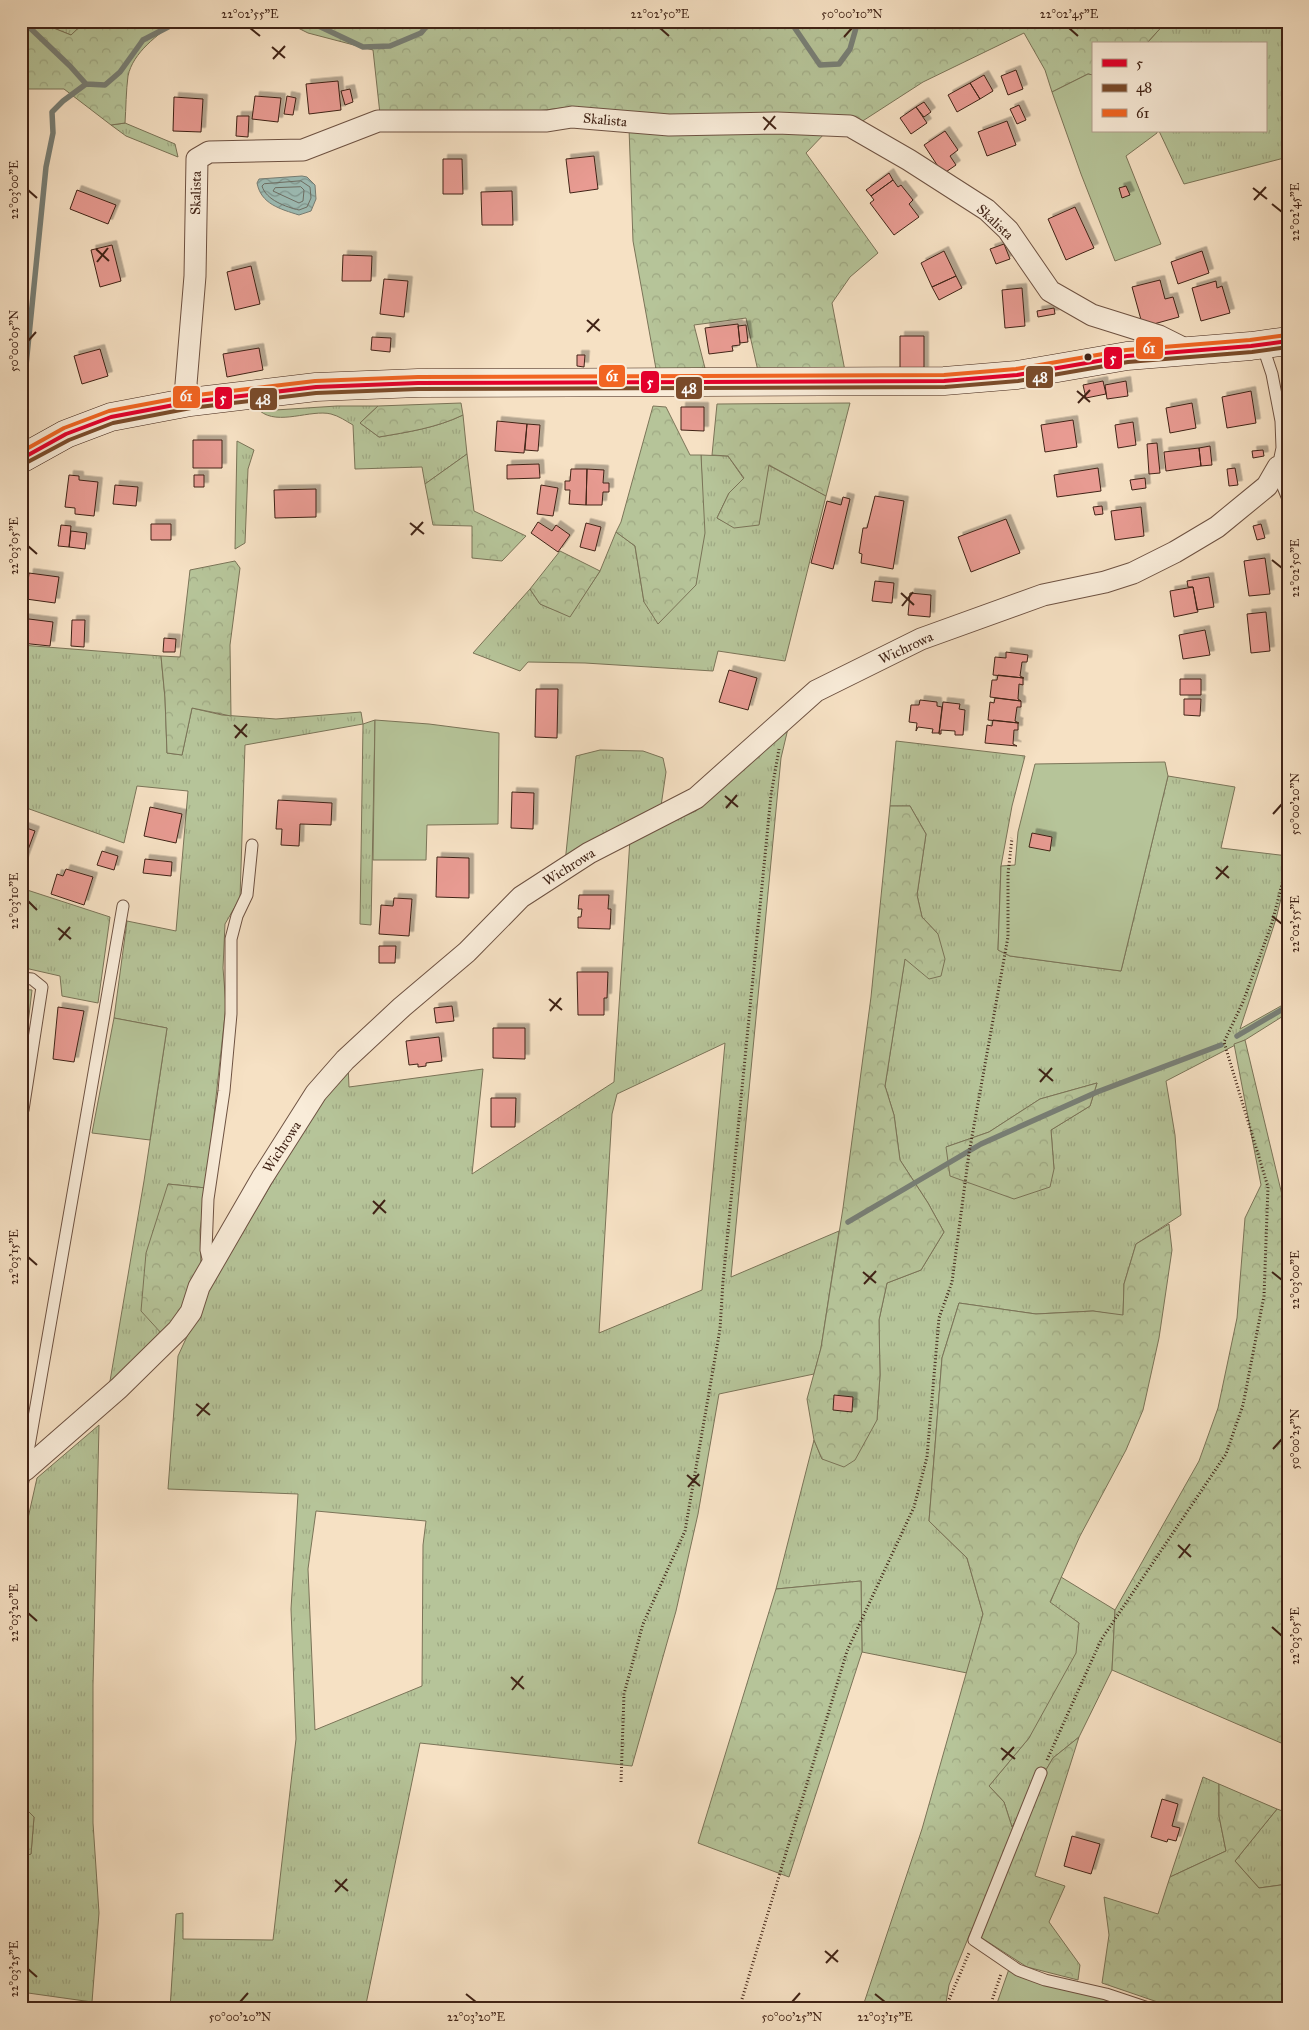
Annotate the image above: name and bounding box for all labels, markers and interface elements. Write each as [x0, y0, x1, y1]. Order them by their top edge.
text: 22°02'55"E [221, 7, 279, 21]
text: 22°02'50"E [631, 7, 690, 21]
text: 50°00'10"N [821, 7, 883, 21]
text: 22°02'45"E [1040, 7, 1099, 21]
legend [1092, 42, 1266, 132]
text: 5 [1136, 54, 1143, 72]
text: 48 [1136, 78, 1152, 96]
text: 61 [1136, 104, 1150, 122]
street label: Skalista [582, 110, 628, 130]
text: 22°03'00"E [7, 160, 21, 220]
street label: Skalista [187, 171, 205, 215]
text: 22°02'45"E [1288, 182, 1302, 241]
street label: Skalista [973, 201, 1017, 243]
text: 50°00'05"N [7, 310, 21, 372]
line badge: 61 [1135, 336, 1164, 360]
text: 61 [1143, 340, 1156, 357]
line badge: 5 [1103, 346, 1123, 370]
text: 5 [1110, 350, 1117, 367]
unlabelled marker [1083, 352, 1093, 362]
line badge: 61 [598, 364, 626, 388]
line badge: 48 [1025, 365, 1054, 389]
text: 61 [606, 368, 619, 385]
text: 48 [1032, 369, 1048, 387]
line badge: 5 [640, 370, 660, 394]
text: 5 [647, 374, 654, 391]
line badge: 48 [675, 376, 703, 400]
text: 48 [681, 380, 697, 398]
line badge: 61 [172, 385, 201, 409]
line badge: 5 [214, 386, 233, 410]
line badge: 48 [249, 387, 278, 411]
text: 61 [180, 388, 193, 405]
text: 5 [220, 390, 227, 407]
text: 48 [255, 391, 271, 409]
text: 22°03'05"E [7, 517, 21, 575]
text: 22°02'50"E [1288, 538, 1302, 597]
street label: Wichrowa [876, 628, 936, 668]
text: 50°00'20"N [1288, 773, 1302, 835]
street label: Wichrowa [540, 844, 598, 890]
text: 22°03'10"E [7, 872, 21, 929]
text: 22°02'55"E [1288, 895, 1302, 953]
street label: Wichrowa [259, 1118, 305, 1176]
text: 22°03'15"E [7, 1229, 21, 1285]
text: 22°03'00"E [1288, 1250, 1302, 1310]
text: 50°00'25"N [1288, 1408, 1302, 1470]
text: 22°03'20"E [7, 1584, 21, 1642]
text: 22°03'05"E [1288, 1607, 1302, 1665]
text: 22°03'25"E [7, 1940, 21, 1997]
text: 50°00'20"N [209, 2010, 271, 2024]
text: 22°03'20"E [447, 2010, 505, 2024]
text: 50°00'25"N [761, 2010, 823, 2024]
text: 22°03'15"E [857, 2010, 913, 2024]

